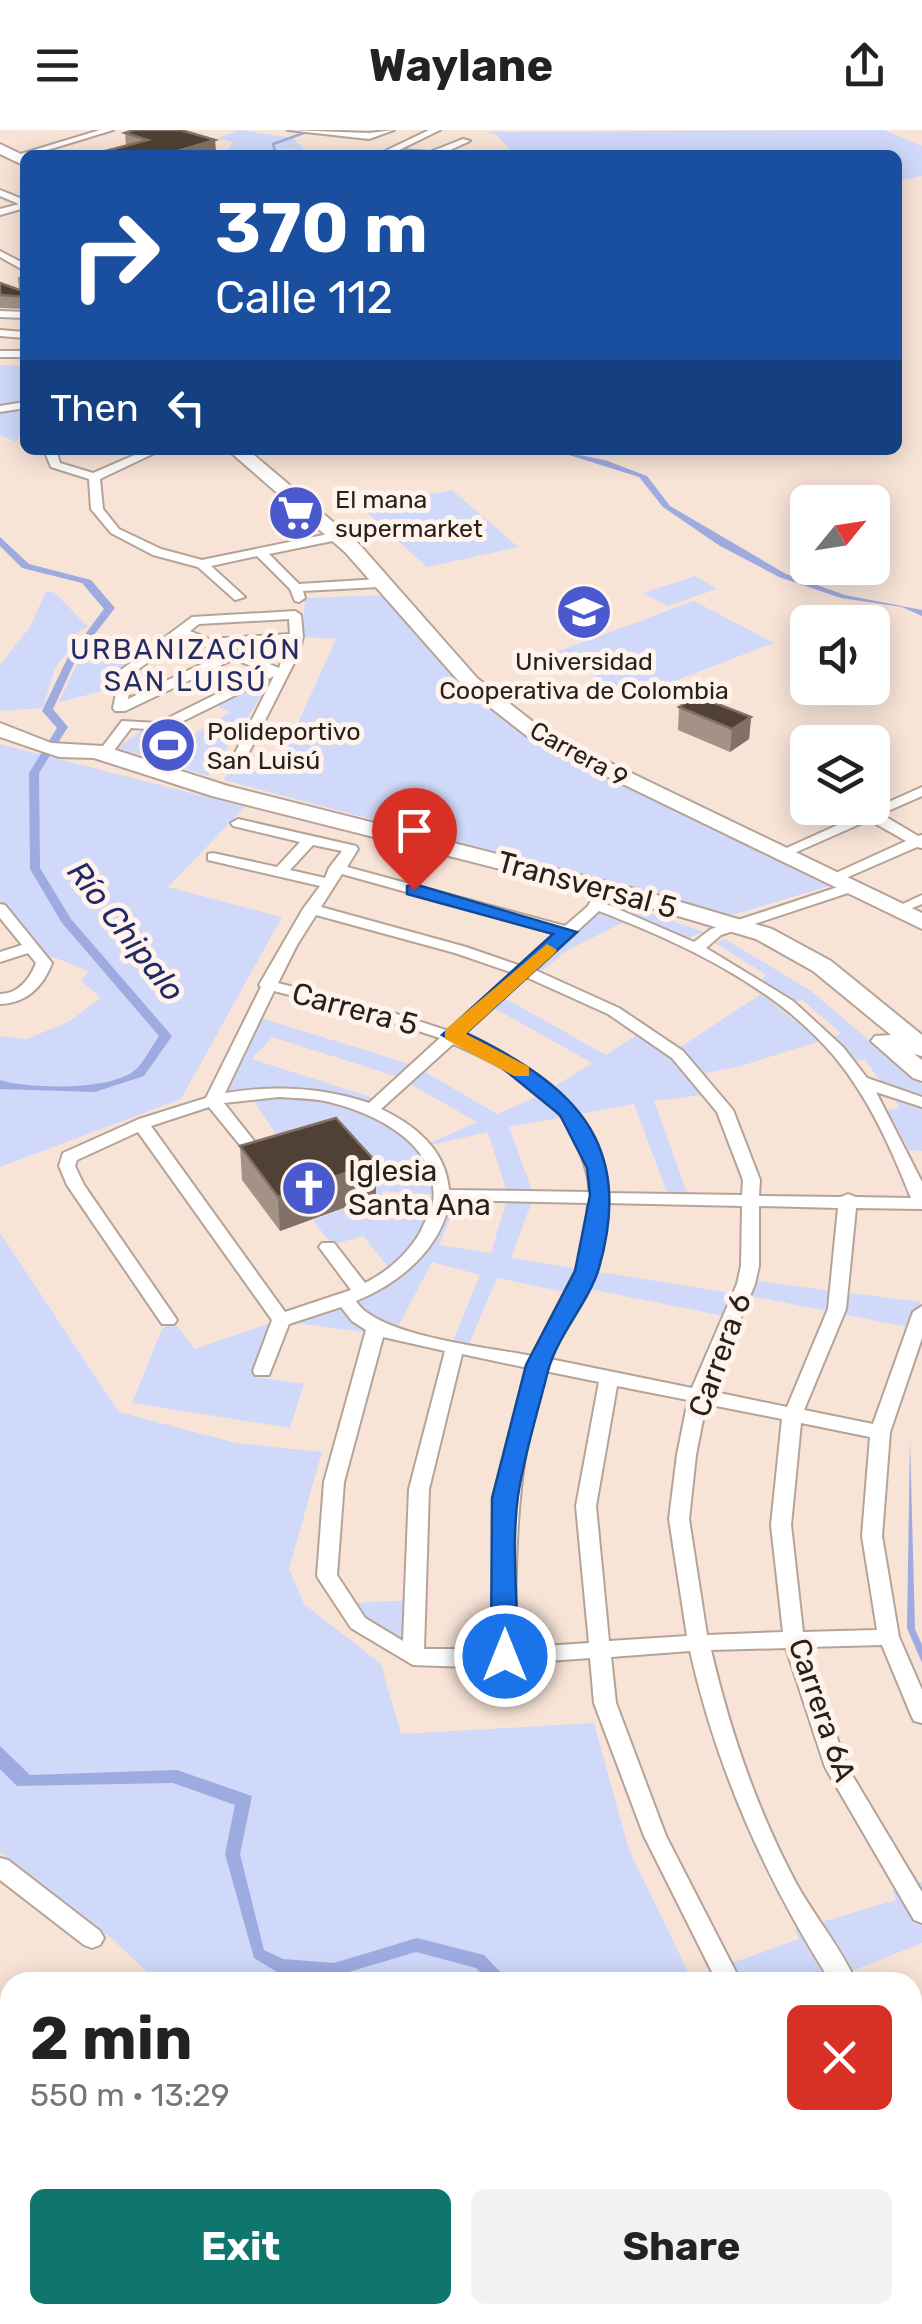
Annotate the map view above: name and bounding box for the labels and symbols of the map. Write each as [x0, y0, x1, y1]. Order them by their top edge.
supermarket icon: El mana supermarket [266, 483, 326, 543]
place label: El mana supermarket [335, 485, 483, 543]
north arrow [790, 485, 890, 585]
school or university icon: Universidad Cooperativa de Colombia [554, 582, 614, 642]
district label: URBANIZACIÓN SAN LUISÚ [70, 633, 302, 698]
place label: Universidad Cooperativa de Colombia [439, 647, 729, 705]
sports icon: Polideportivo San Luisú [138, 715, 198, 775]
street label: Carrera 9 [525, 715, 633, 793]
place label: Polideportivo San Luisú [207, 717, 361, 775]
pin [372, 788, 457, 891]
street label: Transversal 5 [493, 844, 681, 926]
water label: Río Chipalo [59, 853, 193, 1009]
street label: Carrera 5 [288, 975, 422, 1043]
place label: Iglesia Santa Ana [348, 1153, 491, 1223]
church icon: Iglesia Santa Ana [279, 1158, 339, 1218]
street label: Carrera 6 [681, 1288, 759, 1422]
position arrow [453, 1604, 557, 1708]
street label: Carrera 6A [781, 1634, 863, 1786]

